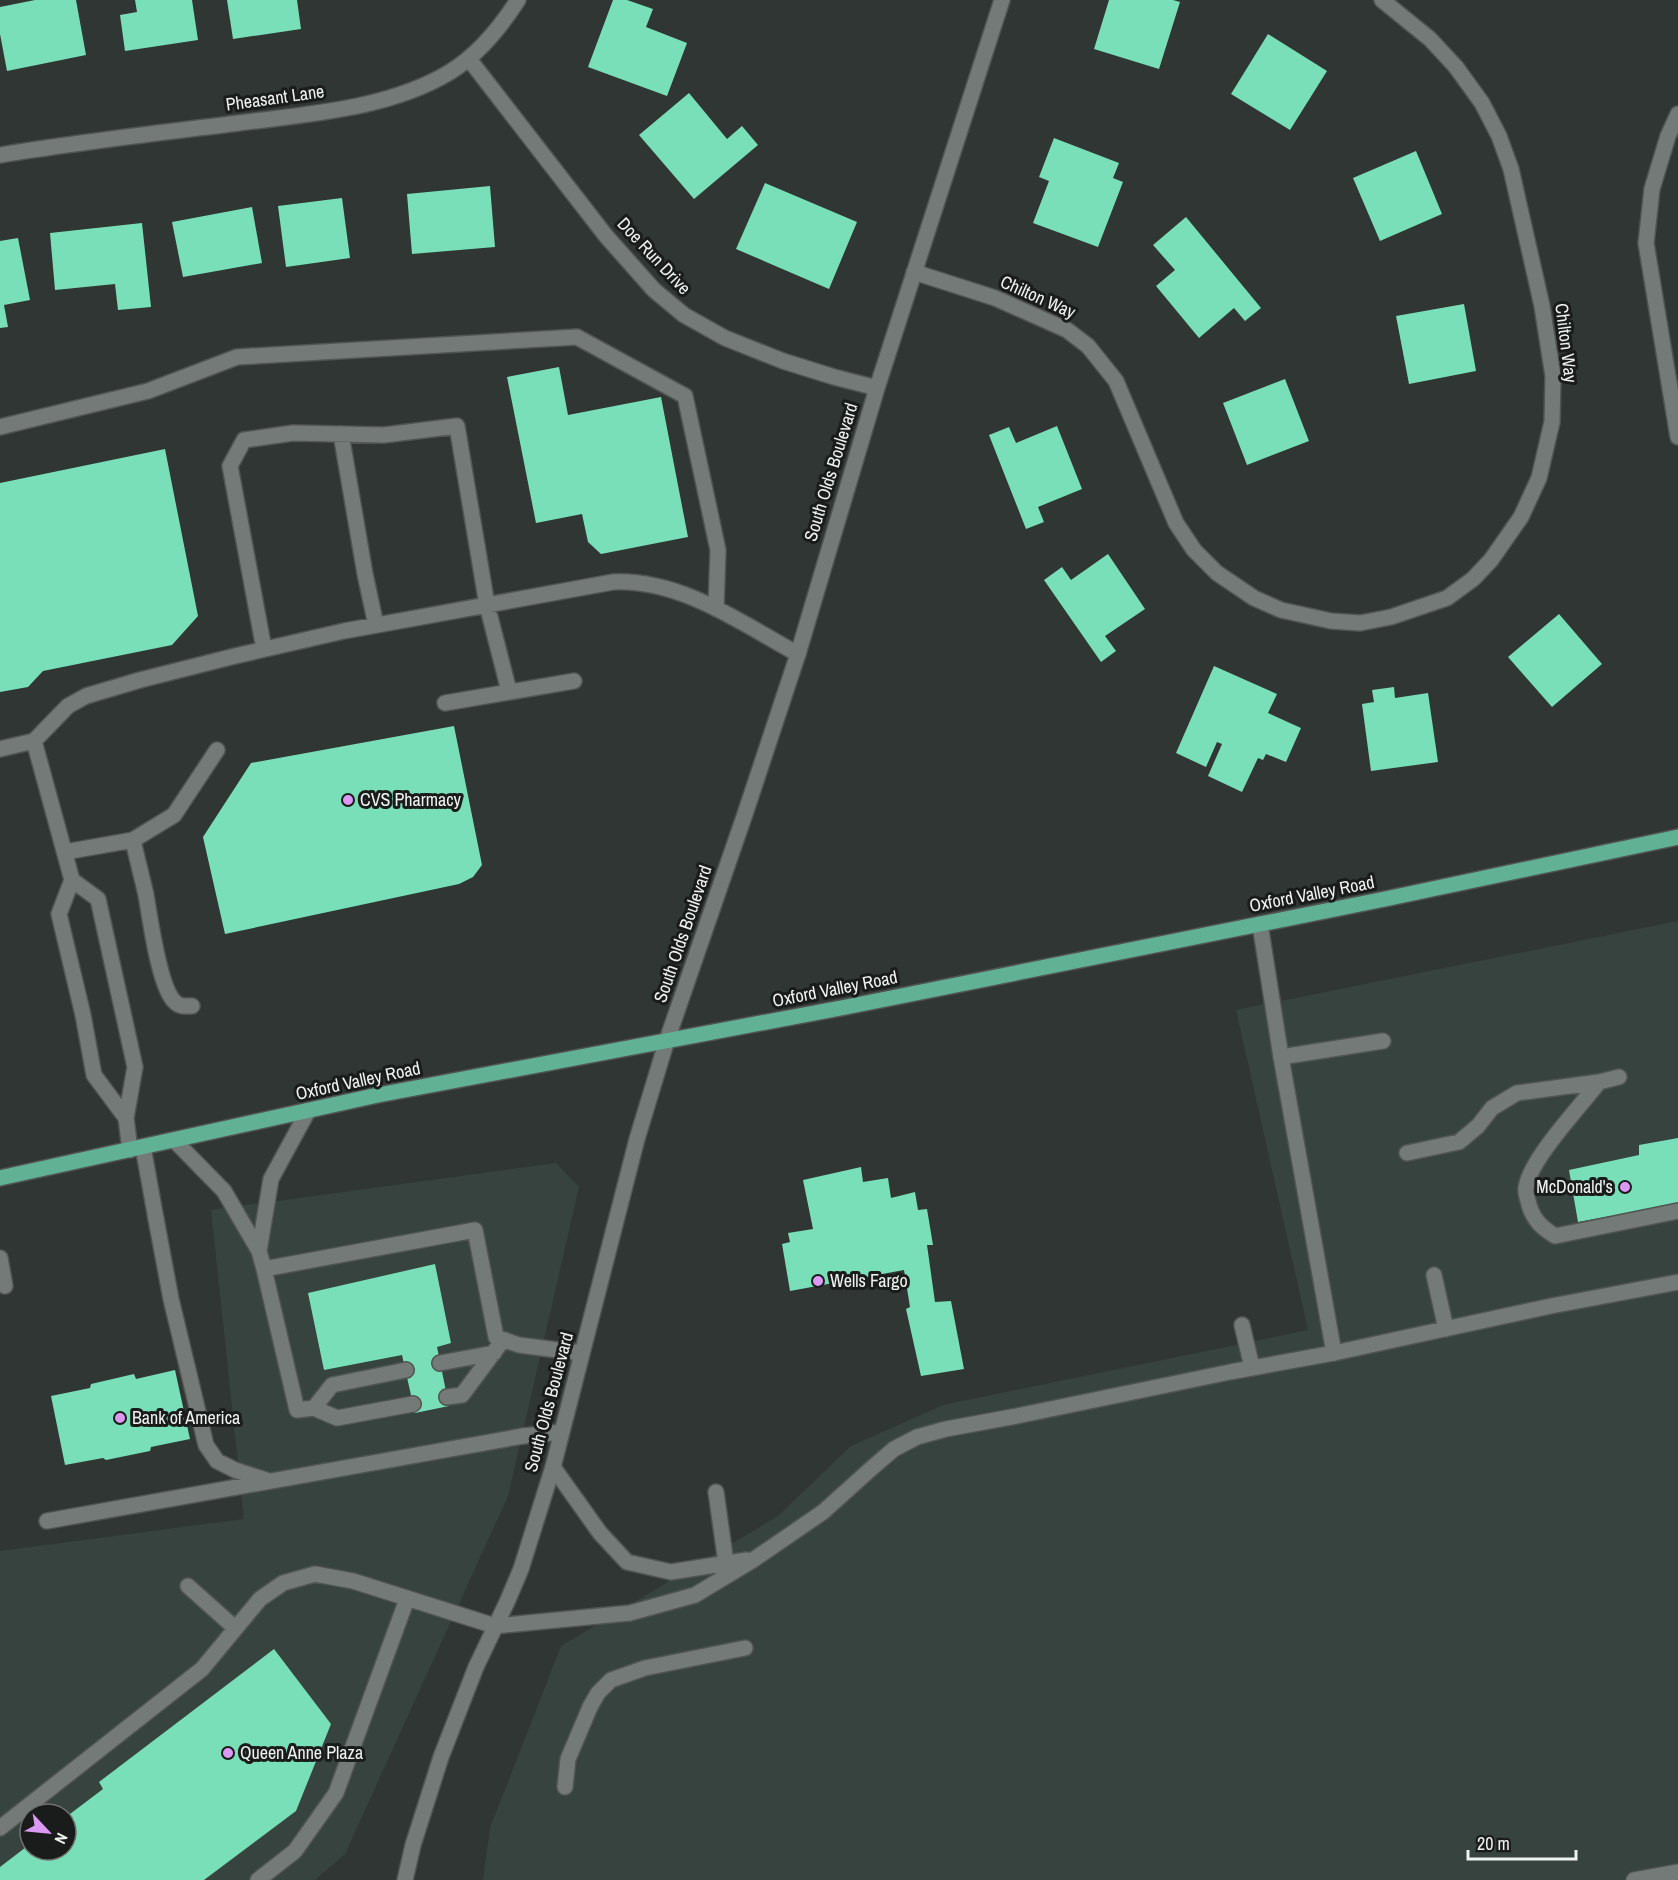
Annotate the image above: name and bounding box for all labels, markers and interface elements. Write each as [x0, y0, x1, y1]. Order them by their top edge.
street label: Pheasant Lane [224, 78, 326, 117]
street label: Doe Run Drive [612, 211, 697, 300]
street label: Chilton Way [997, 269, 1080, 324]
street label: Chilton Way [1549, 302, 1584, 385]
street label: South Olds Boulevard [798, 400, 863, 544]
place label: CVS Pharmacy [360, 787, 462, 812]
marker: CVS Pharmacy [341, 793, 355, 807]
street label: South Olds Boulevard [647, 862, 718, 1006]
street label: Oxford Valley Road [1247, 869, 1377, 918]
street label: Oxford Valley Road [770, 964, 900, 1013]
street label: Oxford Valley Road [293, 1055, 423, 1106]
place label: McDonald's [1536, 1174, 1613, 1199]
marker: McDonald's [1618, 1180, 1632, 1194]
place label: Wells Fargo [830, 1268, 908, 1293]
marker: Wells Fargo [811, 1274, 825, 1288]
street label: South Olds Boulevard [518, 1329, 579, 1474]
place label: Bank of America [132, 1405, 240, 1430]
marker: Bank of America [113, 1411, 127, 1425]
place label: Queen Anne Plaza [240, 1740, 363, 1765]
marker: Queen Anne Plaza [221, 1746, 235, 1760]
north arrow [18, 1802, 78, 1862]
scale bar [1468, 1823, 1576, 1861]
text: N [50, 1829, 73, 1848]
text: 20 m [1477, 1831, 1510, 1856]

